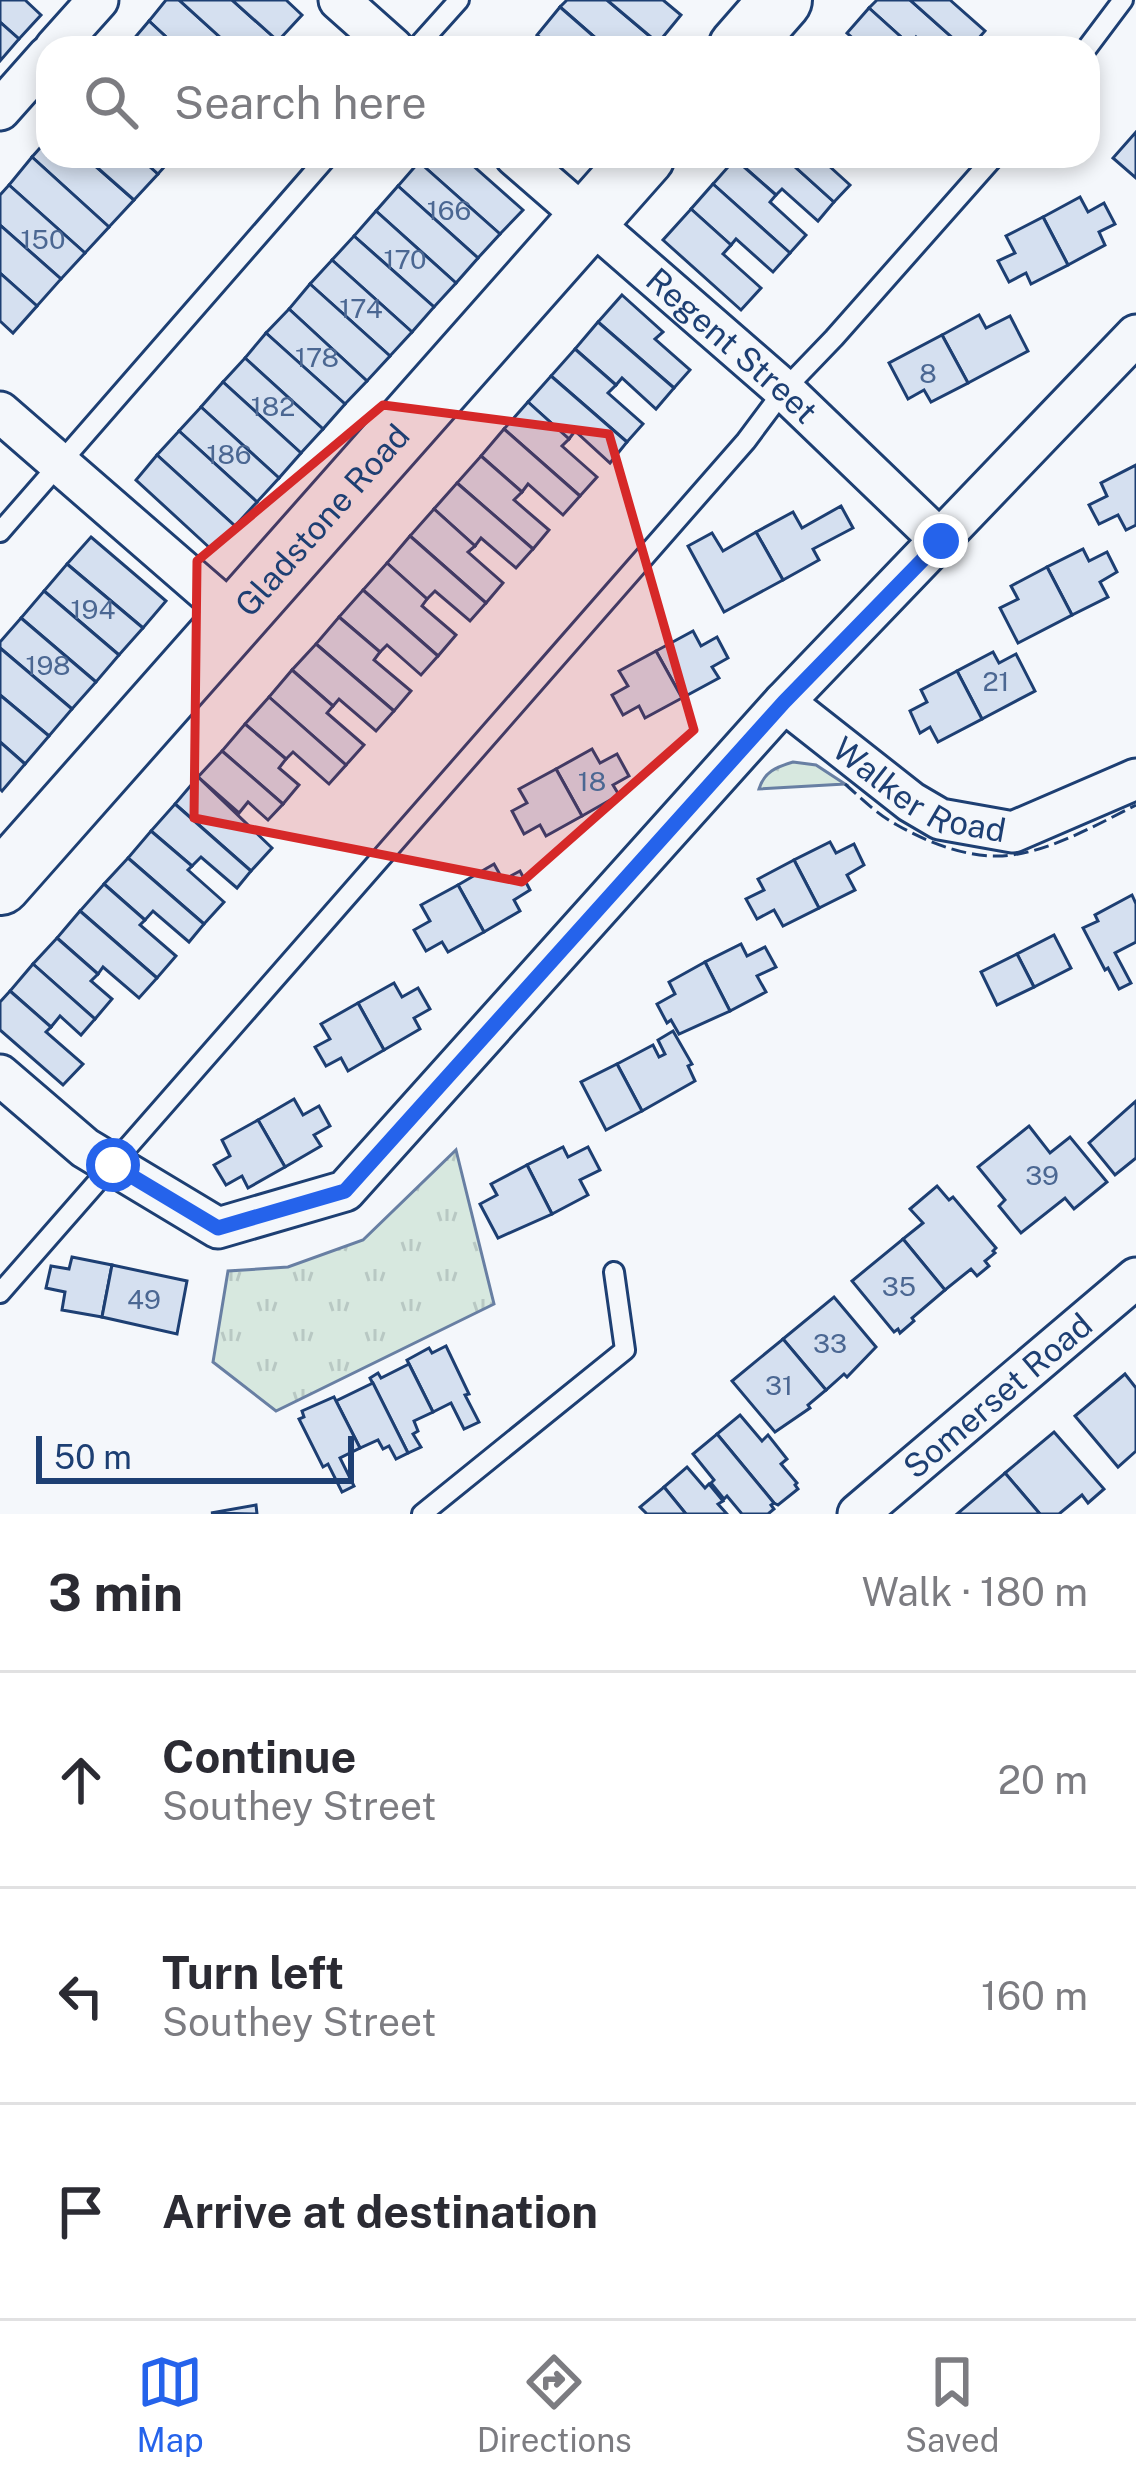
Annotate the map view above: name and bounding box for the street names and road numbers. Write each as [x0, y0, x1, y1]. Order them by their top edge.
street label: Regent Street [639, 260, 825, 431]
street label: Gladstone Road [227, 416, 417, 624]
street label: Walker Road [826, 729, 1009, 849]
street label: Somerset Road [896, 1305, 1099, 1486]

